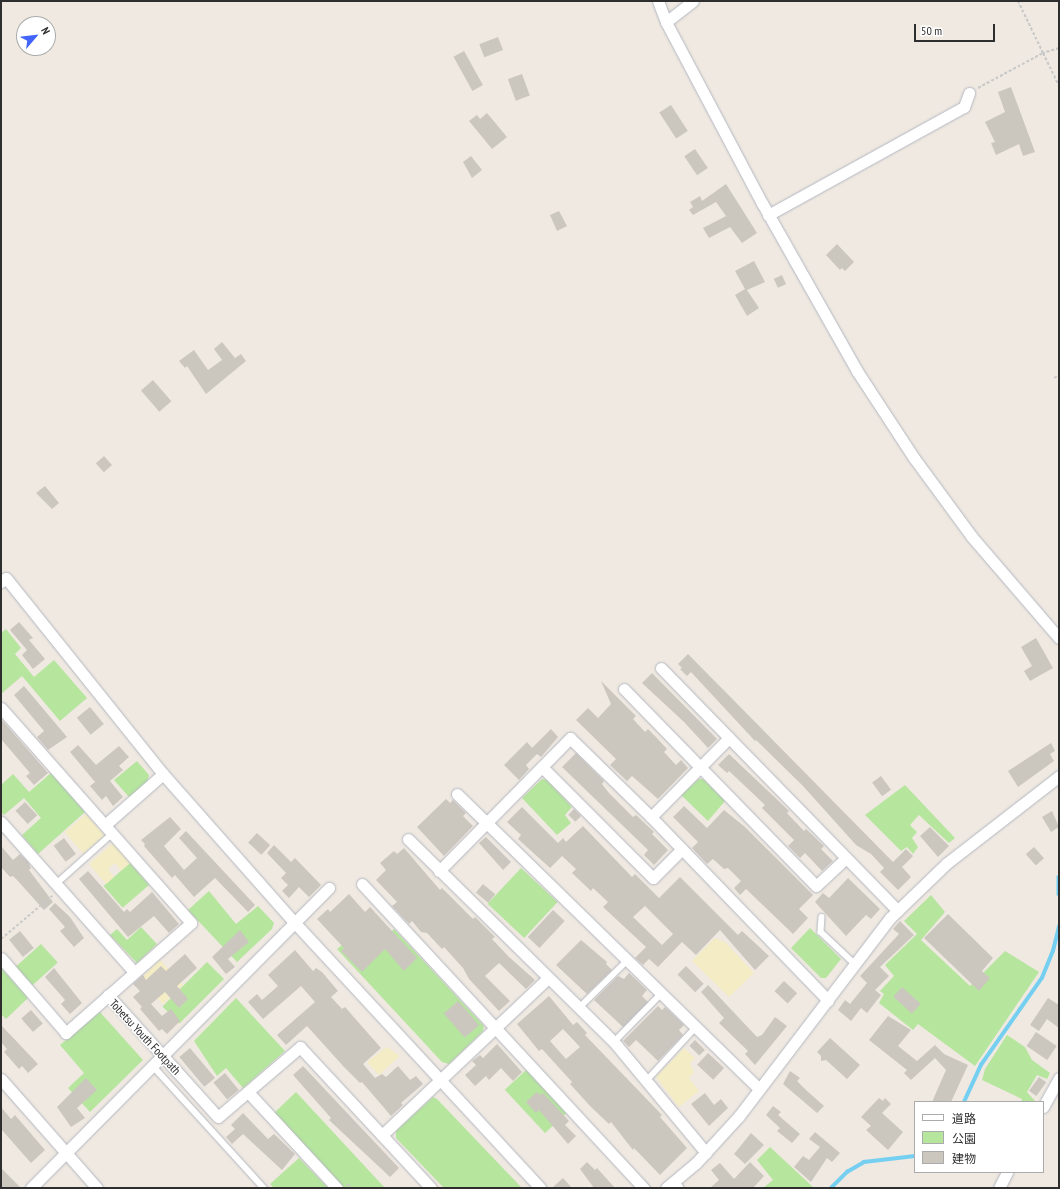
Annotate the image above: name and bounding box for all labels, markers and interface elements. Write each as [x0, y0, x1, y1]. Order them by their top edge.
north arrow [16, 16, 56, 56]
scale bar [916, 16, 997, 42]
text: 50 m [921, 23, 942, 38]
text: N [38, 25, 53, 37]
street label: Tobetsu Youth Footpath [106, 996, 184, 1078]
legend [914, 1101, 1044, 1173]
text: 道路 [952, 1111, 976, 1126]
text: 公園 [952, 1131, 976, 1146]
text: 建物 [952, 1151, 976, 1166]

